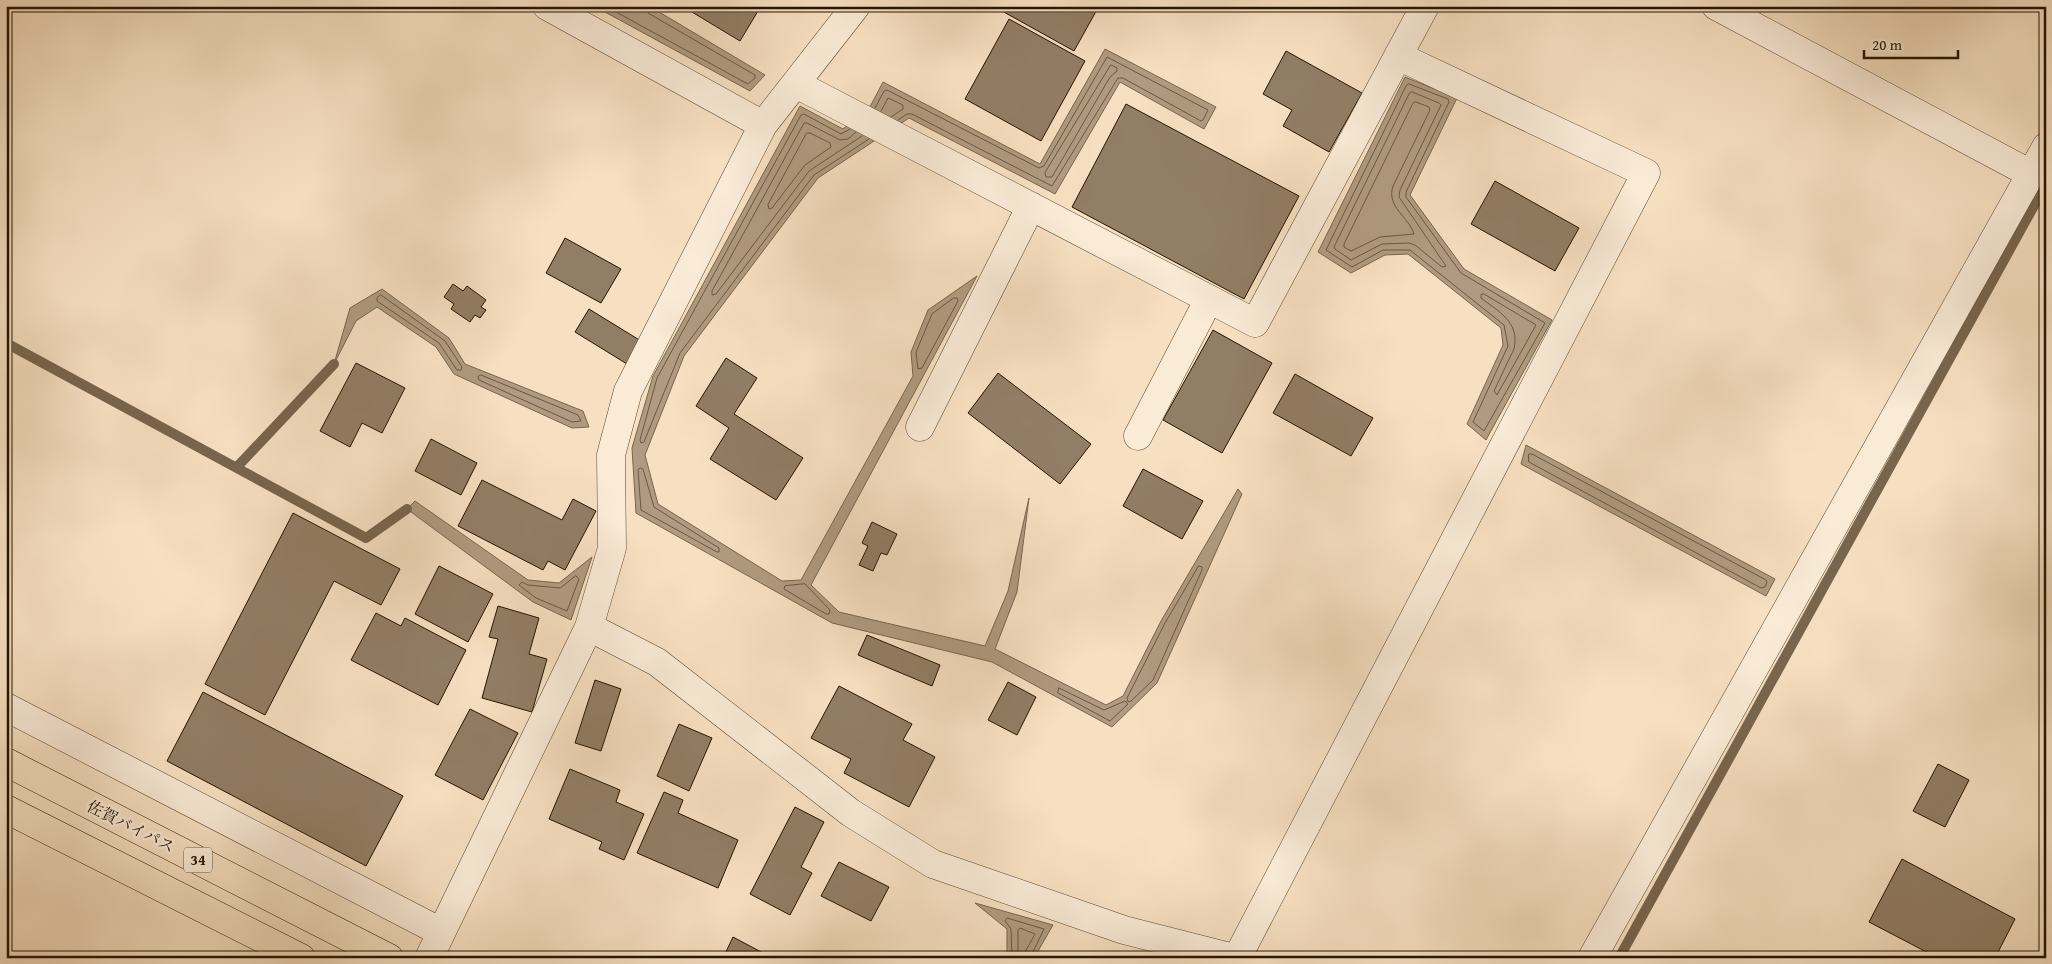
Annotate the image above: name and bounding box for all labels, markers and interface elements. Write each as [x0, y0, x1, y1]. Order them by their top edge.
scale bar [1864, 28, 1958, 60]
text: 20 m [1872, 34, 1903, 55]
street label: 佐賀バイパス [83, 794, 179, 858]
road number: 34 [184, 848, 212, 872]

